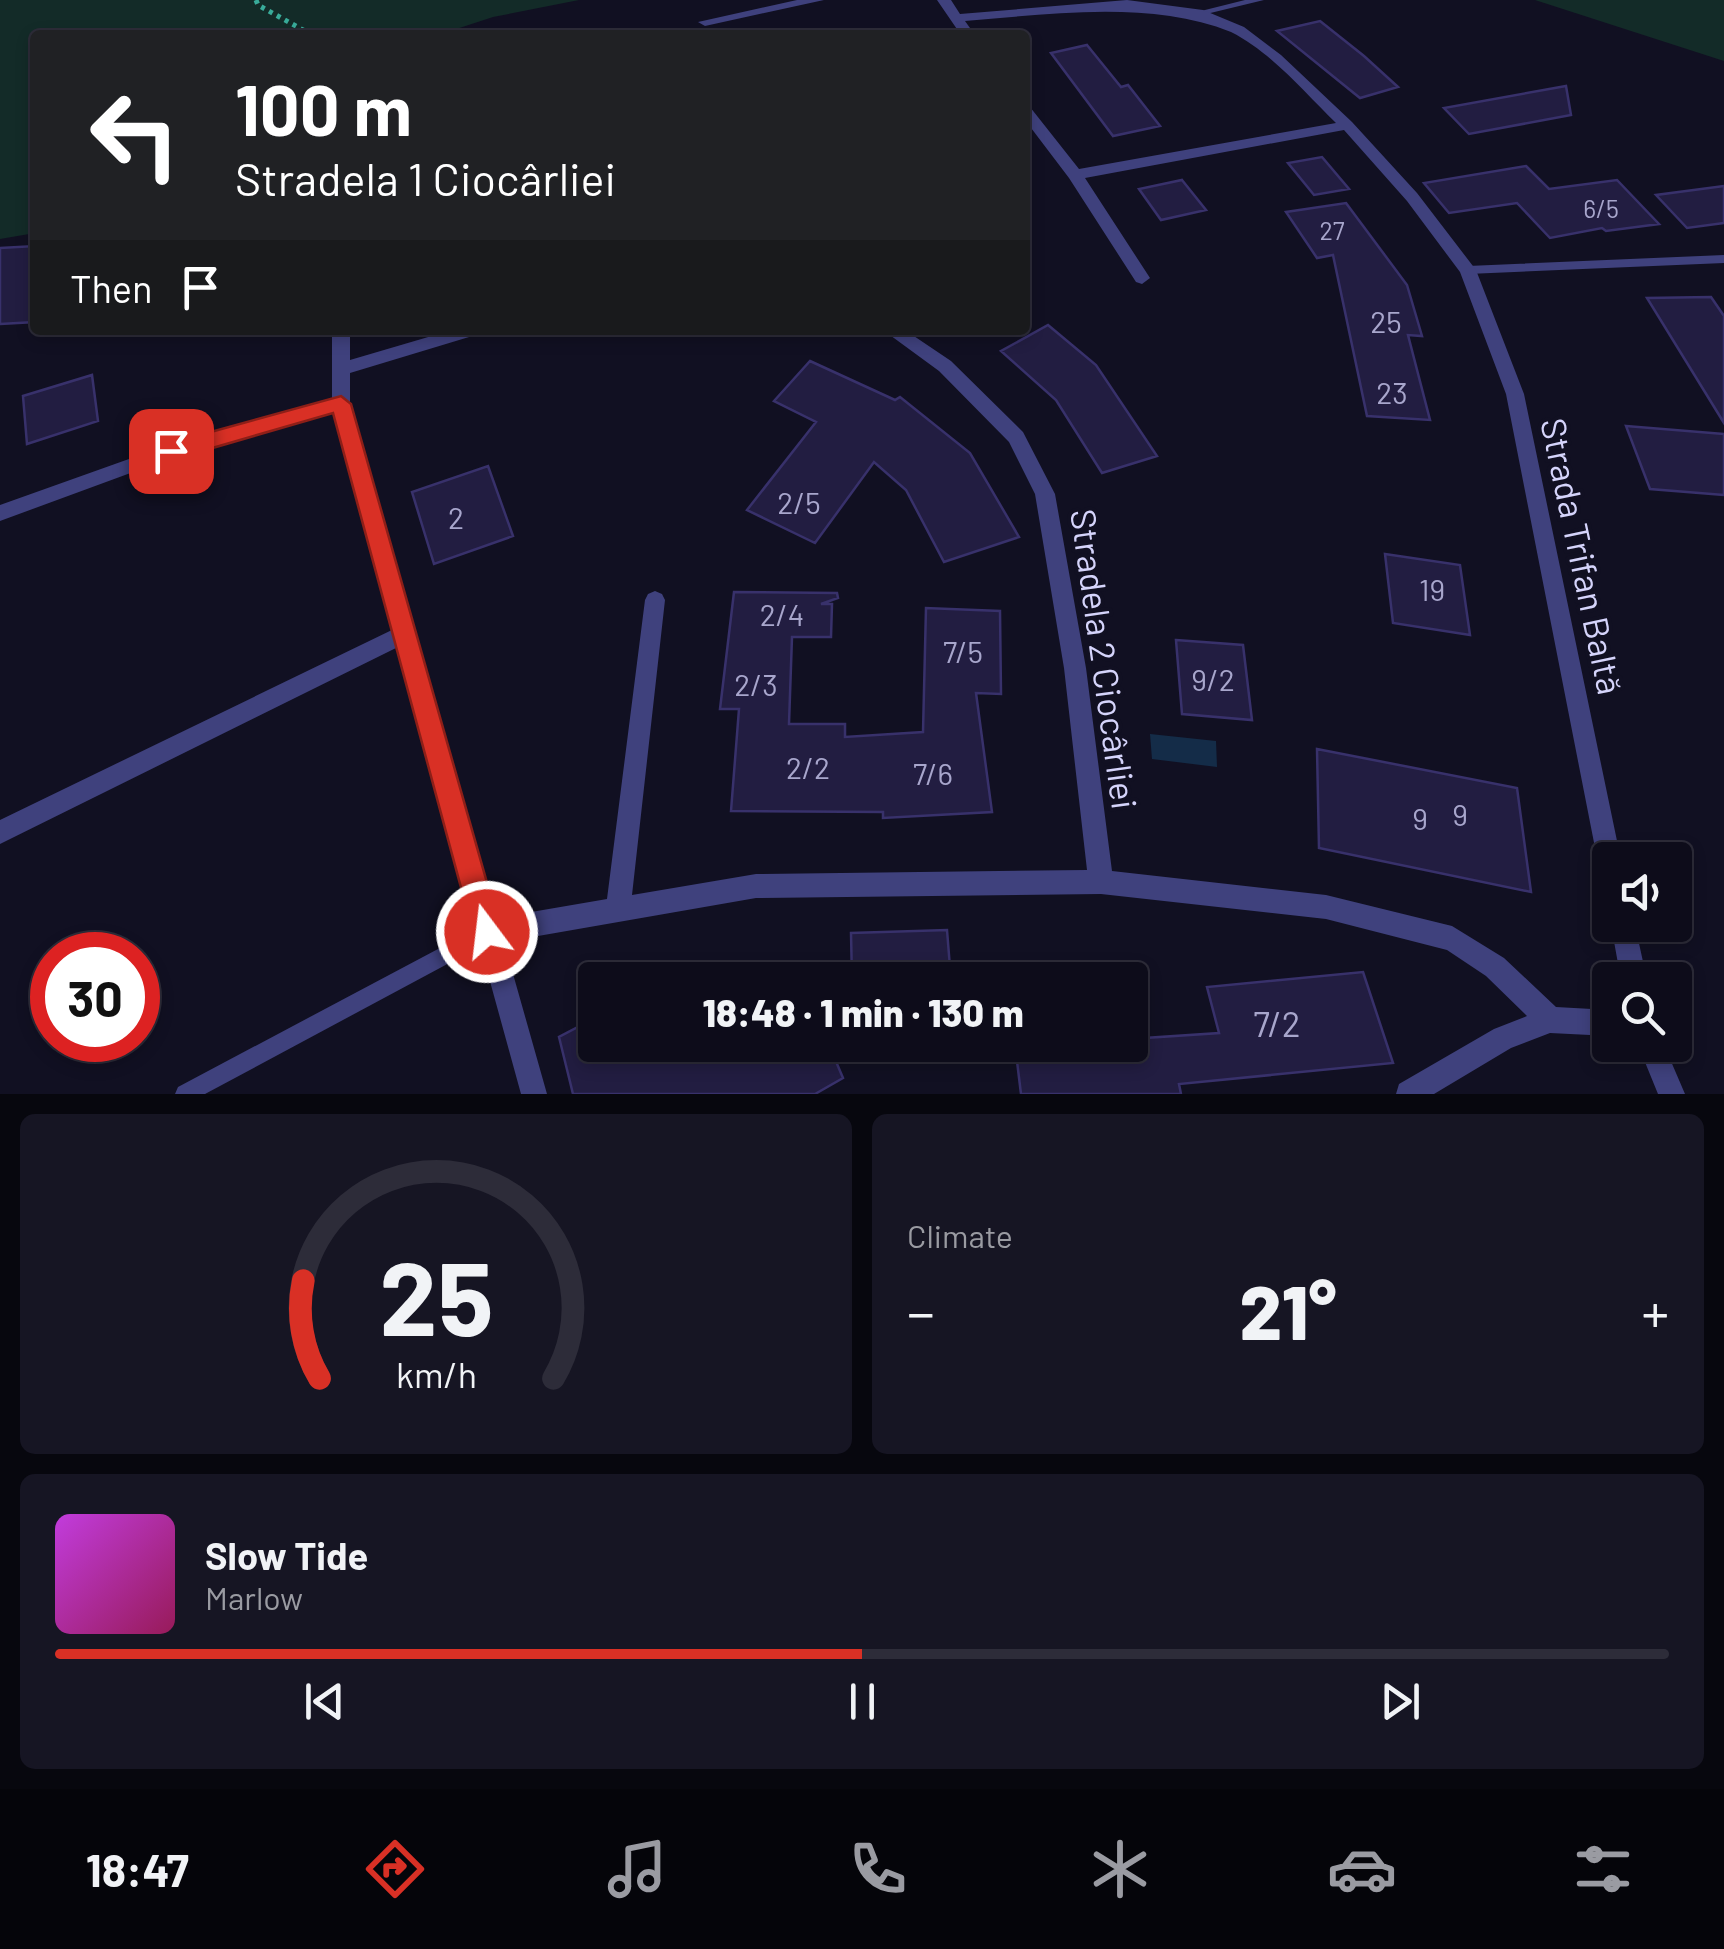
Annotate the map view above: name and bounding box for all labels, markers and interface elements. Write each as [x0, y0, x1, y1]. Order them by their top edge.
text: 100 m [235, 66, 412, 150]
icon: left [70, 70, 200, 200]
text: Stradela 1 Ciocârliei [235, 151, 616, 205]
house number: 6/5 [1583, 193, 1619, 223]
house number: 27 [1319, 215, 1345, 245]
icon: arrive [173, 260, 228, 315]
text: Then [70, 265, 153, 311]
house number: 25 [1370, 303, 1402, 339]
house number: 23 [1376, 374, 1408, 410]
pin [129, 409, 214, 494]
street label: Strada Trifan Baltă [1533, 414, 1633, 698]
icon: arrive [144, 424, 199, 479]
house number: 2/5 [777, 484, 821, 520]
house number: 2 [448, 499, 464, 535]
street label: Stradela 2 Ciocârliei [1063, 506, 1147, 812]
house number: 19 [1419, 571, 1445, 607]
house number: 2/4 [760, 596, 804, 632]
house number: 7/5 [943, 633, 983, 669]
house number: 9/2 [1191, 661, 1235, 697]
house number: 2/3 [734, 666, 778, 702]
house number: 2/2 [786, 749, 830, 785]
house number: 7/6 [913, 755, 953, 791]
house number: 9 [1452, 796, 1468, 832]
house number: 9 [1412, 800, 1428, 836]
map controls [1592, 842, 1692, 1062]
button: sound [1592, 842, 1692, 942]
position arrow [435, 880, 539, 984]
speed limit sign: 30 [30, 932, 160, 1062]
button: search [1592, 962, 1692, 1062]
text: 18:48 · 1 min · 130 m [702, 989, 1024, 1035]
house number: 7/2 [1253, 1002, 1301, 1044]
text: Climate [907, 1216, 1013, 1254]
text: 25 [379, 1232, 493, 1357]
text: 21° [1239, 1265, 1337, 1355]
text: − [907, 1278, 935, 1344]
text: + [1641, 1278, 1669, 1344]
text: km/h [396, 1352, 476, 1395]
text: Slow Tide [205, 1532, 368, 1578]
text: Marlow [205, 1578, 303, 1616]
icon: previous [297, 1674, 352, 1729]
icon: pause [835, 1674, 890, 1729]
icon: next [1373, 1674, 1428, 1729]
icon: directions [360, 1834, 430, 1904]
icon: music [602, 1834, 672, 1904]
icon: phone [843, 1834, 913, 1904]
icon: climate [1085, 1834, 1155, 1904]
icon: car [1327, 1834, 1397, 1904]
icon: filters [1568, 1834, 1638, 1904]
text: 18:47 [86, 1842, 189, 1896]

